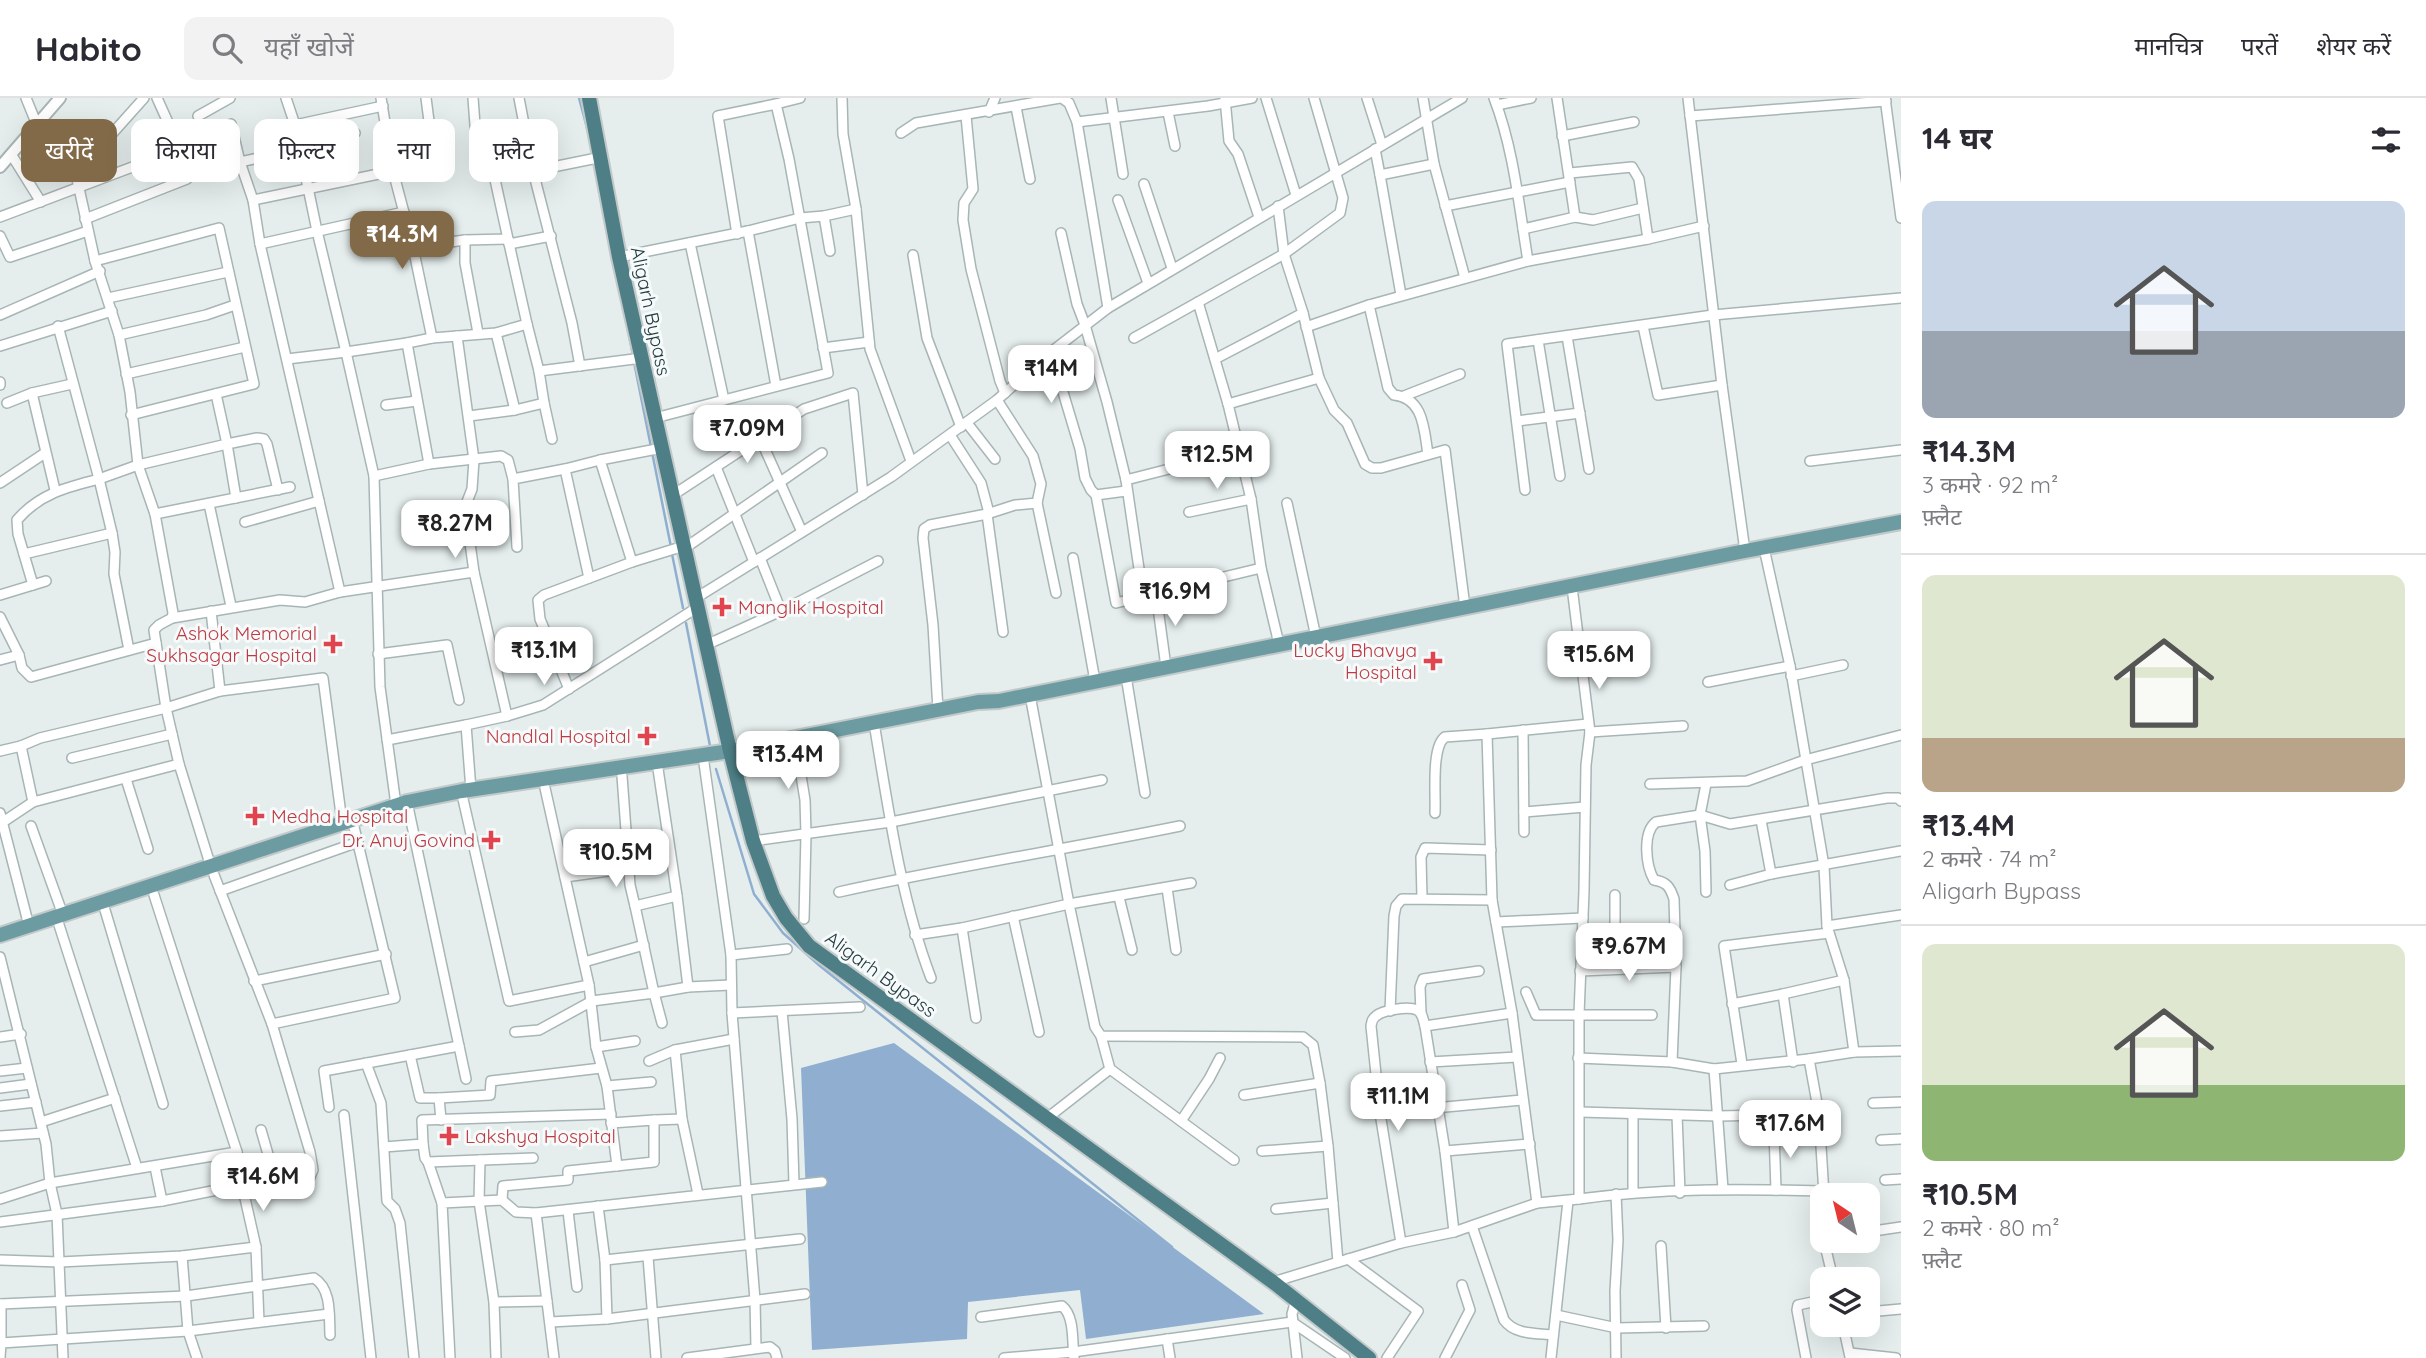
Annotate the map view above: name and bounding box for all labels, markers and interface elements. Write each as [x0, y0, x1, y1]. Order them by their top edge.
search box [184, 17, 674, 80]
text: Habito [35, 28, 142, 69]
icon: search [208, 29, 246, 67]
text: यहाँ खोजें [264, 30, 354, 63]
text: मानचित्र [2134, 31, 2203, 61]
text: परतें [2241, 31, 2278, 61]
text: शेयर करें [2316, 31, 2391, 61]
chip: खरीदें [21, 119, 117, 182]
chip: किराया [131, 119, 240, 182]
chip: फ़िल्टर [254, 119, 359, 182]
chip: नया [373, 119, 455, 182]
chip: फ़्लैट [469, 119, 558, 182]
text: 14 घर [1922, 119, 1992, 157]
icon: filters [2367, 121, 2405, 159]
pin: ₹14.3M [345, 212, 459, 271]
text: ₹14.3M [366, 219, 438, 248]
street label: Aligarh Bypass [626, 244, 676, 378]
icon: home [2101, 247, 2227, 373]
pin: ₹14M [1010, 345, 1092, 405]
text: ₹14M [1024, 353, 1078, 382]
pin: ₹7.09M [690, 406, 804, 465]
text: ₹7.09M [709, 413, 785, 442]
pin: ₹12.5M [1160, 432, 1274, 491]
text: ₹14.3M [1922, 432, 2016, 470]
text: ₹12.5M [1181, 439, 1253, 468]
text: 3 कमरे · 92 m² [1922, 470, 2058, 499]
pin: ₹8.27M [398, 500, 512, 560]
text: फ़्लैट [1922, 502, 1962, 531]
text: ₹8.27M [417, 508, 493, 537]
pin: ₹16.9M [1118, 568, 1232, 628]
text: ₹16.9M [1139, 576, 1211, 605]
place label: Manglik Hospital [738, 595, 884, 619]
marker: Manglik Hospital [712, 597, 732, 617]
icon: home [2101, 620, 2227, 746]
place label: Ashok Memorial Sukhsagar Hospital [146, 621, 317, 667]
pin: ₹13.1M [487, 628, 601, 687]
pin: ₹15.6M [1542, 632, 1656, 691]
marker: Ashok Memorial Sukhsagar Hospital [323, 634, 343, 654]
text: ₹13.1M [511, 635, 577, 664]
place label: Lucky Bhavya Hospital [1293, 638, 1417, 684]
text: ₹15.6M [1563, 639, 1635, 668]
marker: Lucky Bhavya Hospital [1423, 651, 1443, 671]
place label: Nandlal Hospital [486, 724, 631, 748]
marker: Nandlal Hospital [637, 726, 657, 746]
pin: ₹13.4M [731, 732, 845, 791]
text: ₹13.4M [752, 739, 824, 768]
place label: Medha Hospital [271, 804, 408, 828]
marker: Medha Hospital [245, 806, 265, 826]
text: ₹13.4M [1922, 806, 2015, 844]
place label: Dr. Anuj Govind [342, 828, 475, 852]
marker: Dr. Anuj Govind [481, 830, 501, 850]
pin: ₹10.5M [559, 830, 673, 889]
text: ₹10.5M [579, 837, 653, 866]
text: 2 कमरे · 74 m² [1922, 844, 2056, 873]
text: Aligarh Bypass [1922, 876, 2081, 905]
pin: ₹9.67M [1572, 924, 1686, 983]
street label: Aligarh Bypass [821, 926, 941, 1022]
text: ₹9.67M [1592, 931, 1666, 960]
icon: home [2101, 990, 2227, 1116]
pin: ₹11.1M [1341, 1074, 1455, 1133]
text: ₹11.1M [1367, 1081, 1429, 1110]
pin: ₹17.6M [1733, 1100, 1847, 1160]
text: ₹17.6M [1755, 1108, 1825, 1137]
place label: Lakshya Hospital [465, 1124, 616, 1148]
marker: Lakshya Hospital [439, 1126, 459, 1146]
pin: ₹14.6M [206, 1154, 320, 1213]
text: ₹14.6M [227, 1161, 299, 1190]
text: ₹10.5M [1922, 1175, 2018, 1213]
north arrow [1810, 1183, 1880, 1253]
map controls [1810, 1183, 1880, 1337]
text: 2 कमरे · 80 m² [1922, 1213, 2060, 1242]
text: फ़्लैट [1922, 1245, 1962, 1274]
button: layers [1810, 1267, 1880, 1337]

